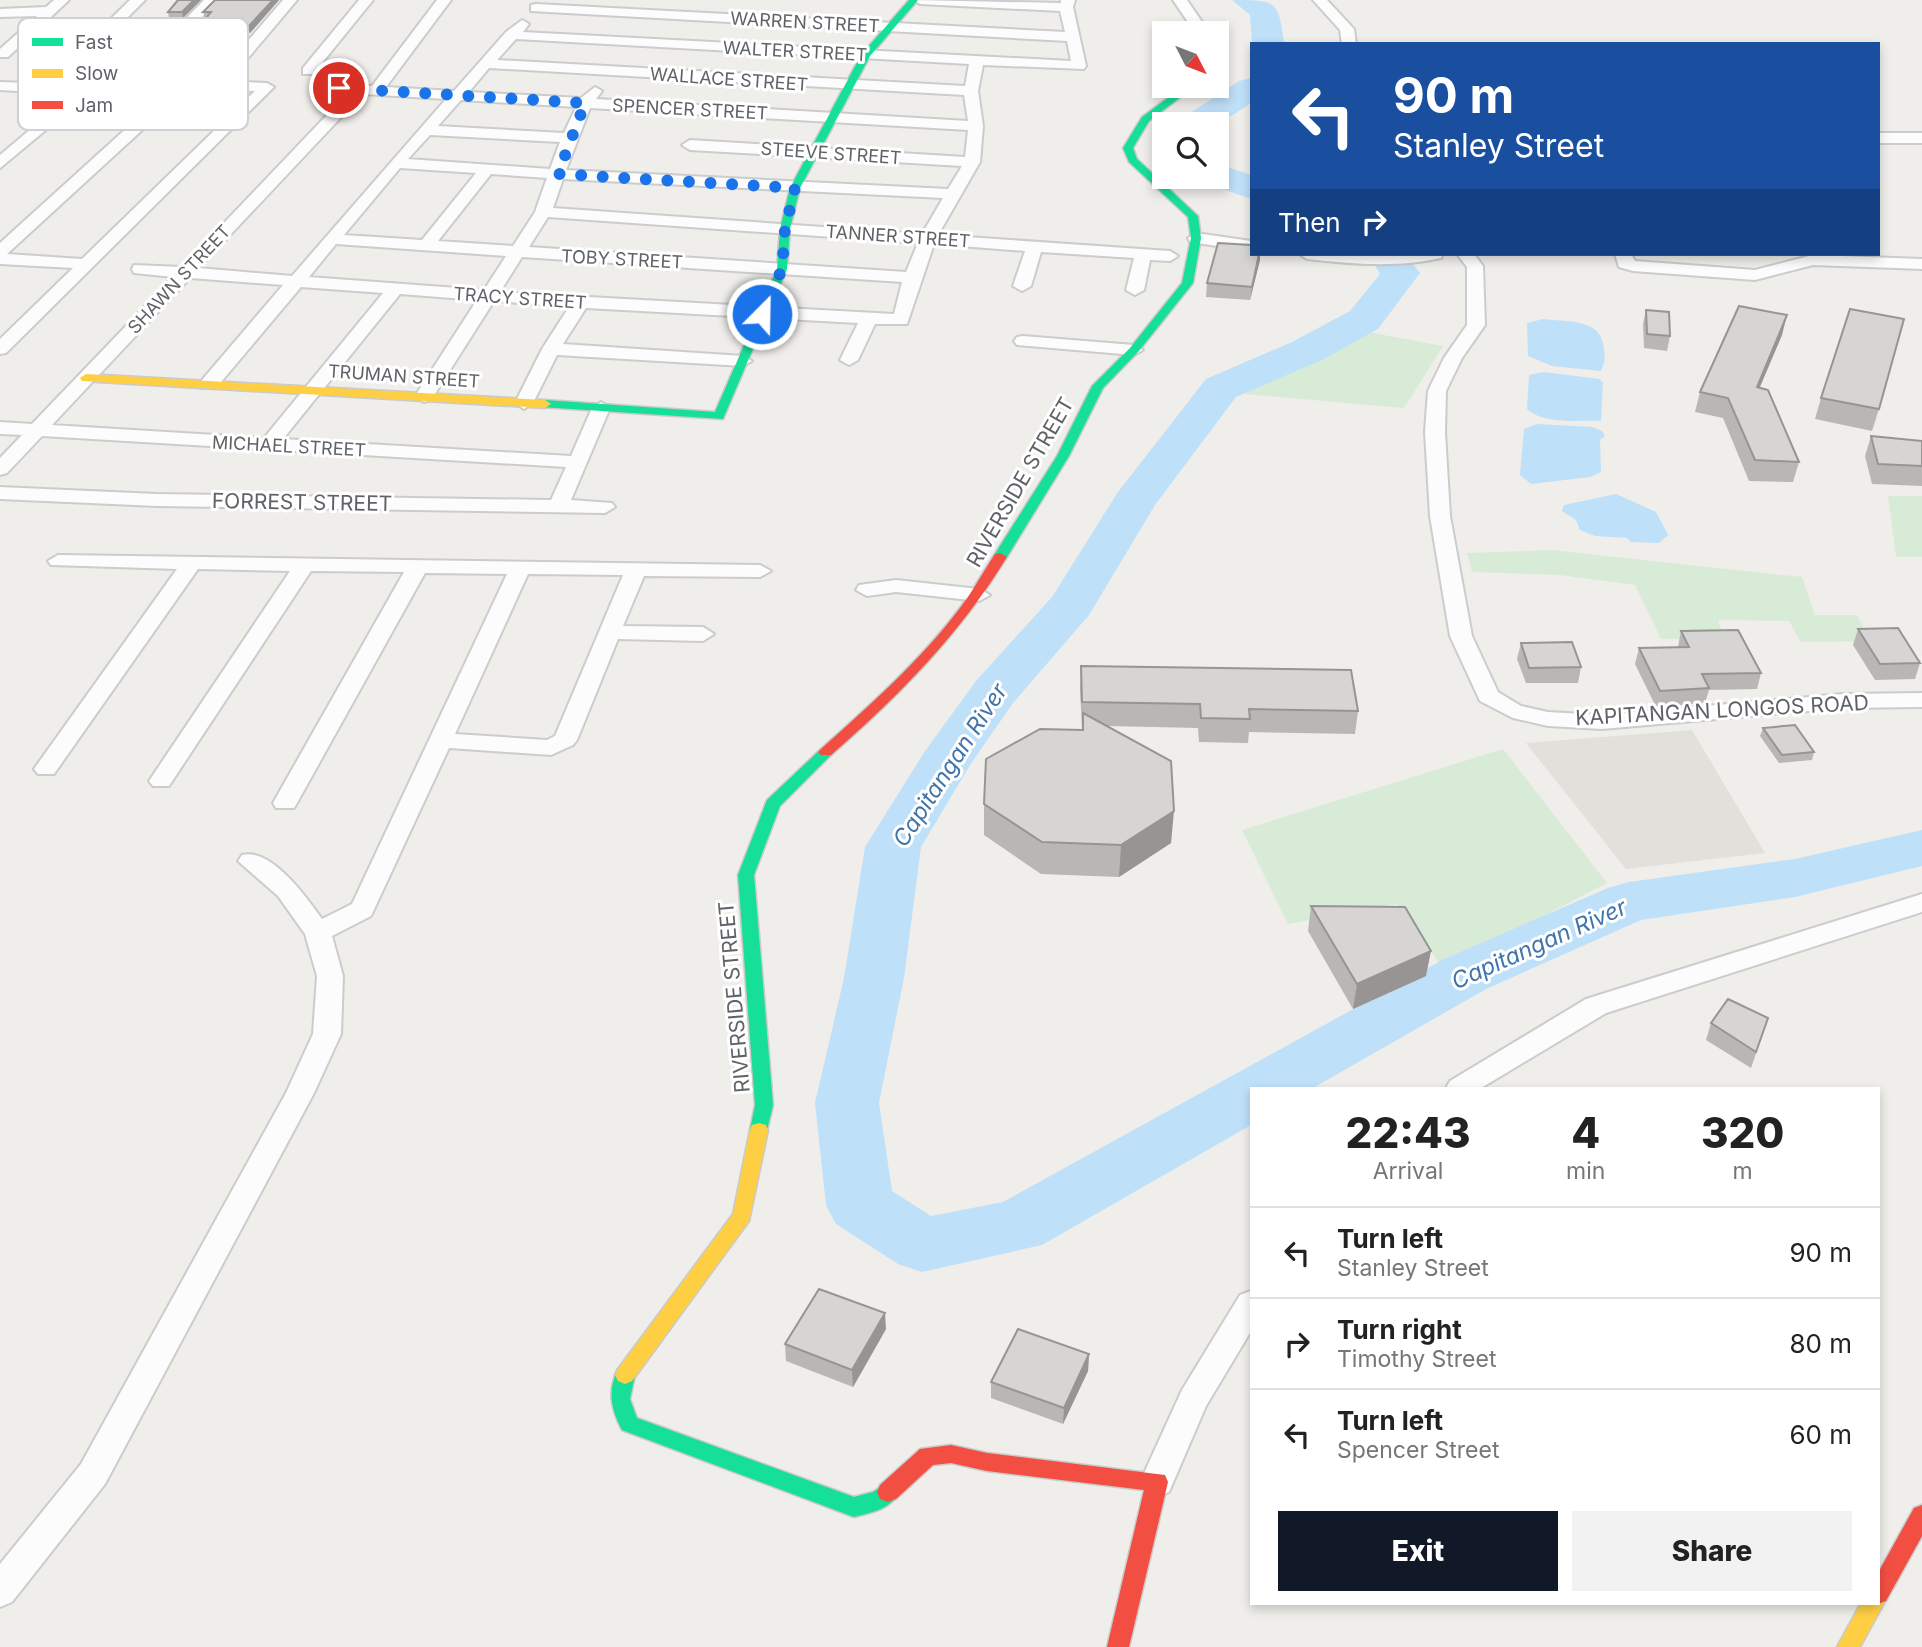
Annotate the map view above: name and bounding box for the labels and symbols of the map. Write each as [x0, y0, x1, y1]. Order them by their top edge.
street label: WARREN STREET [730, 8, 880, 36]
legend [18, 18, 248, 130]
north arrow [1152, 21, 1228, 98]
text: Fast [75, 31, 113, 54]
street label: WALTER STREET [722, 37, 868, 65]
pin [309, 58, 369, 118]
text: Slow [75, 62, 118, 85]
street label: WALLACE STREET [649, 63, 809, 95]
text: Jam [75, 94, 113, 117]
street label: SPENCER STREET [612, 94, 768, 124]
street label: STEEVE STREET [760, 138, 902, 168]
street label: SHAWN STREET [123, 220, 235, 338]
street label: TANNER STREET [825, 220, 971, 252]
street label: TOBY STREET [561, 245, 683, 273]
position arrow [725, 277, 799, 351]
street label: TRACY STREET [453, 283, 587, 313]
street label: TRUMAN STREET [327, 360, 481, 392]
street label: RIVERSIDE STREET [961, 393, 1079, 571]
street label: MICHAEL STREET [212, 431, 366, 461]
street label: FORREST STREET [212, 488, 392, 516]
water label: Capitangan River [887, 677, 1014, 852]
street label: KAPITANGAN LONGOS ROAD [1575, 690, 1869, 730]
water label: Capitangan River [1447, 892, 1632, 995]
street label: RIVERSIDE STREET [713, 900, 755, 1094]

